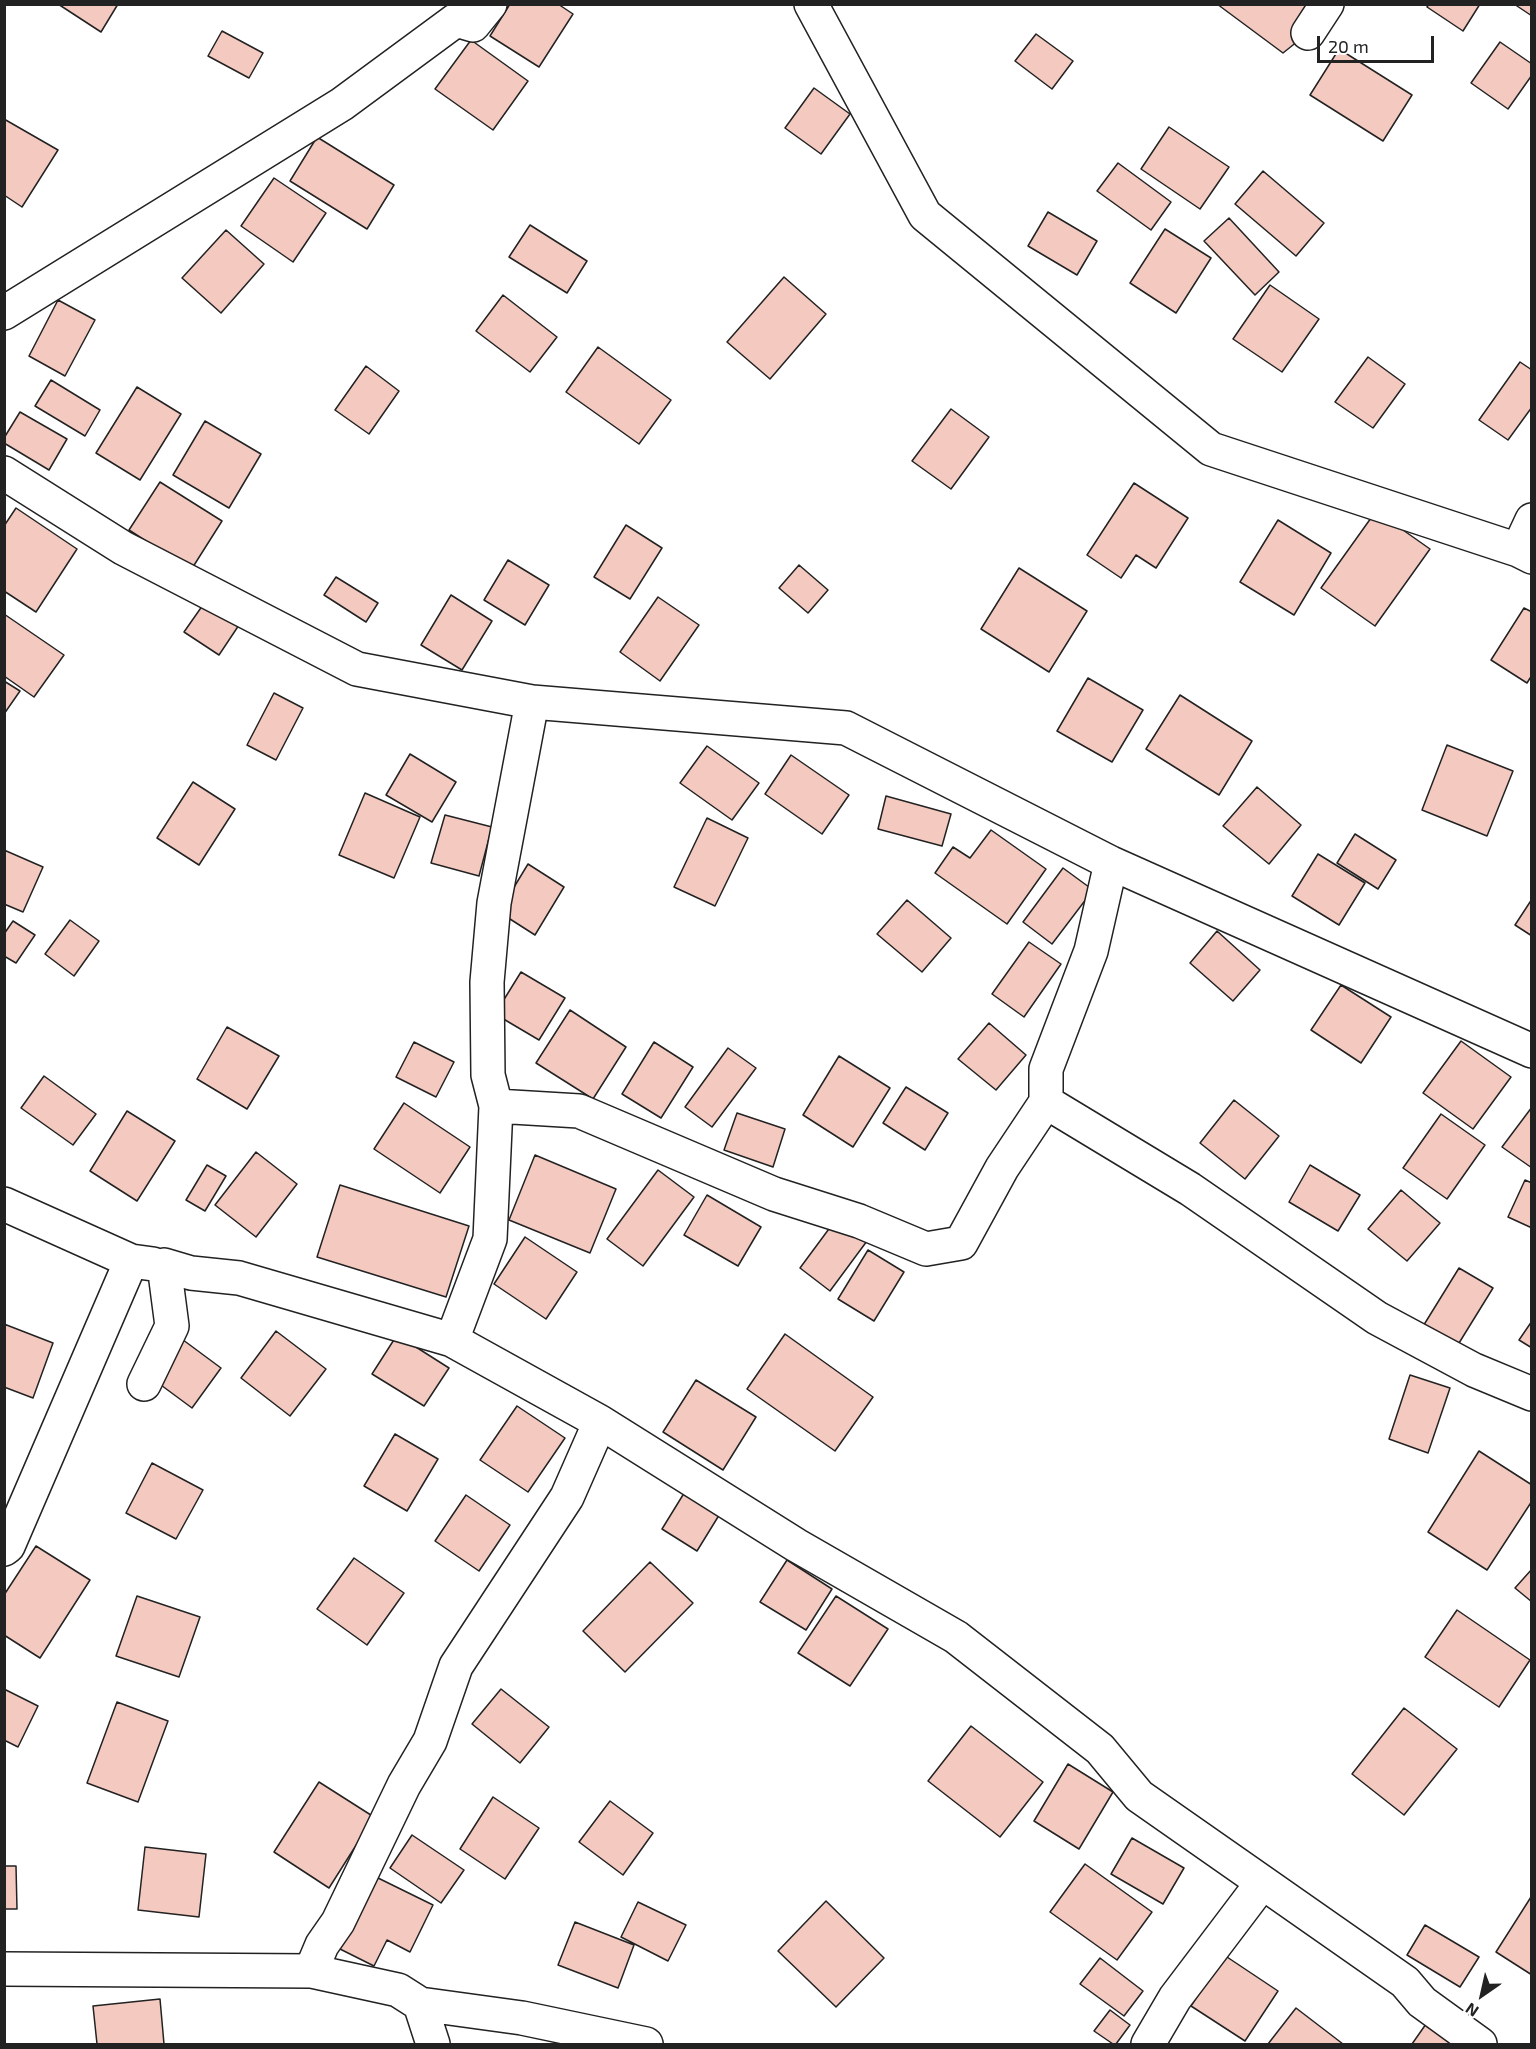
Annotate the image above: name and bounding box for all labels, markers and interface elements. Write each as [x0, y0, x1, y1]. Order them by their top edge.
scale bar [1320, 24, 1437, 62]
text: 20 m [1328, 35, 1369, 57]
north arrow [1452, 1965, 1512, 2025]
text: N [1462, 1999, 1482, 2021]

